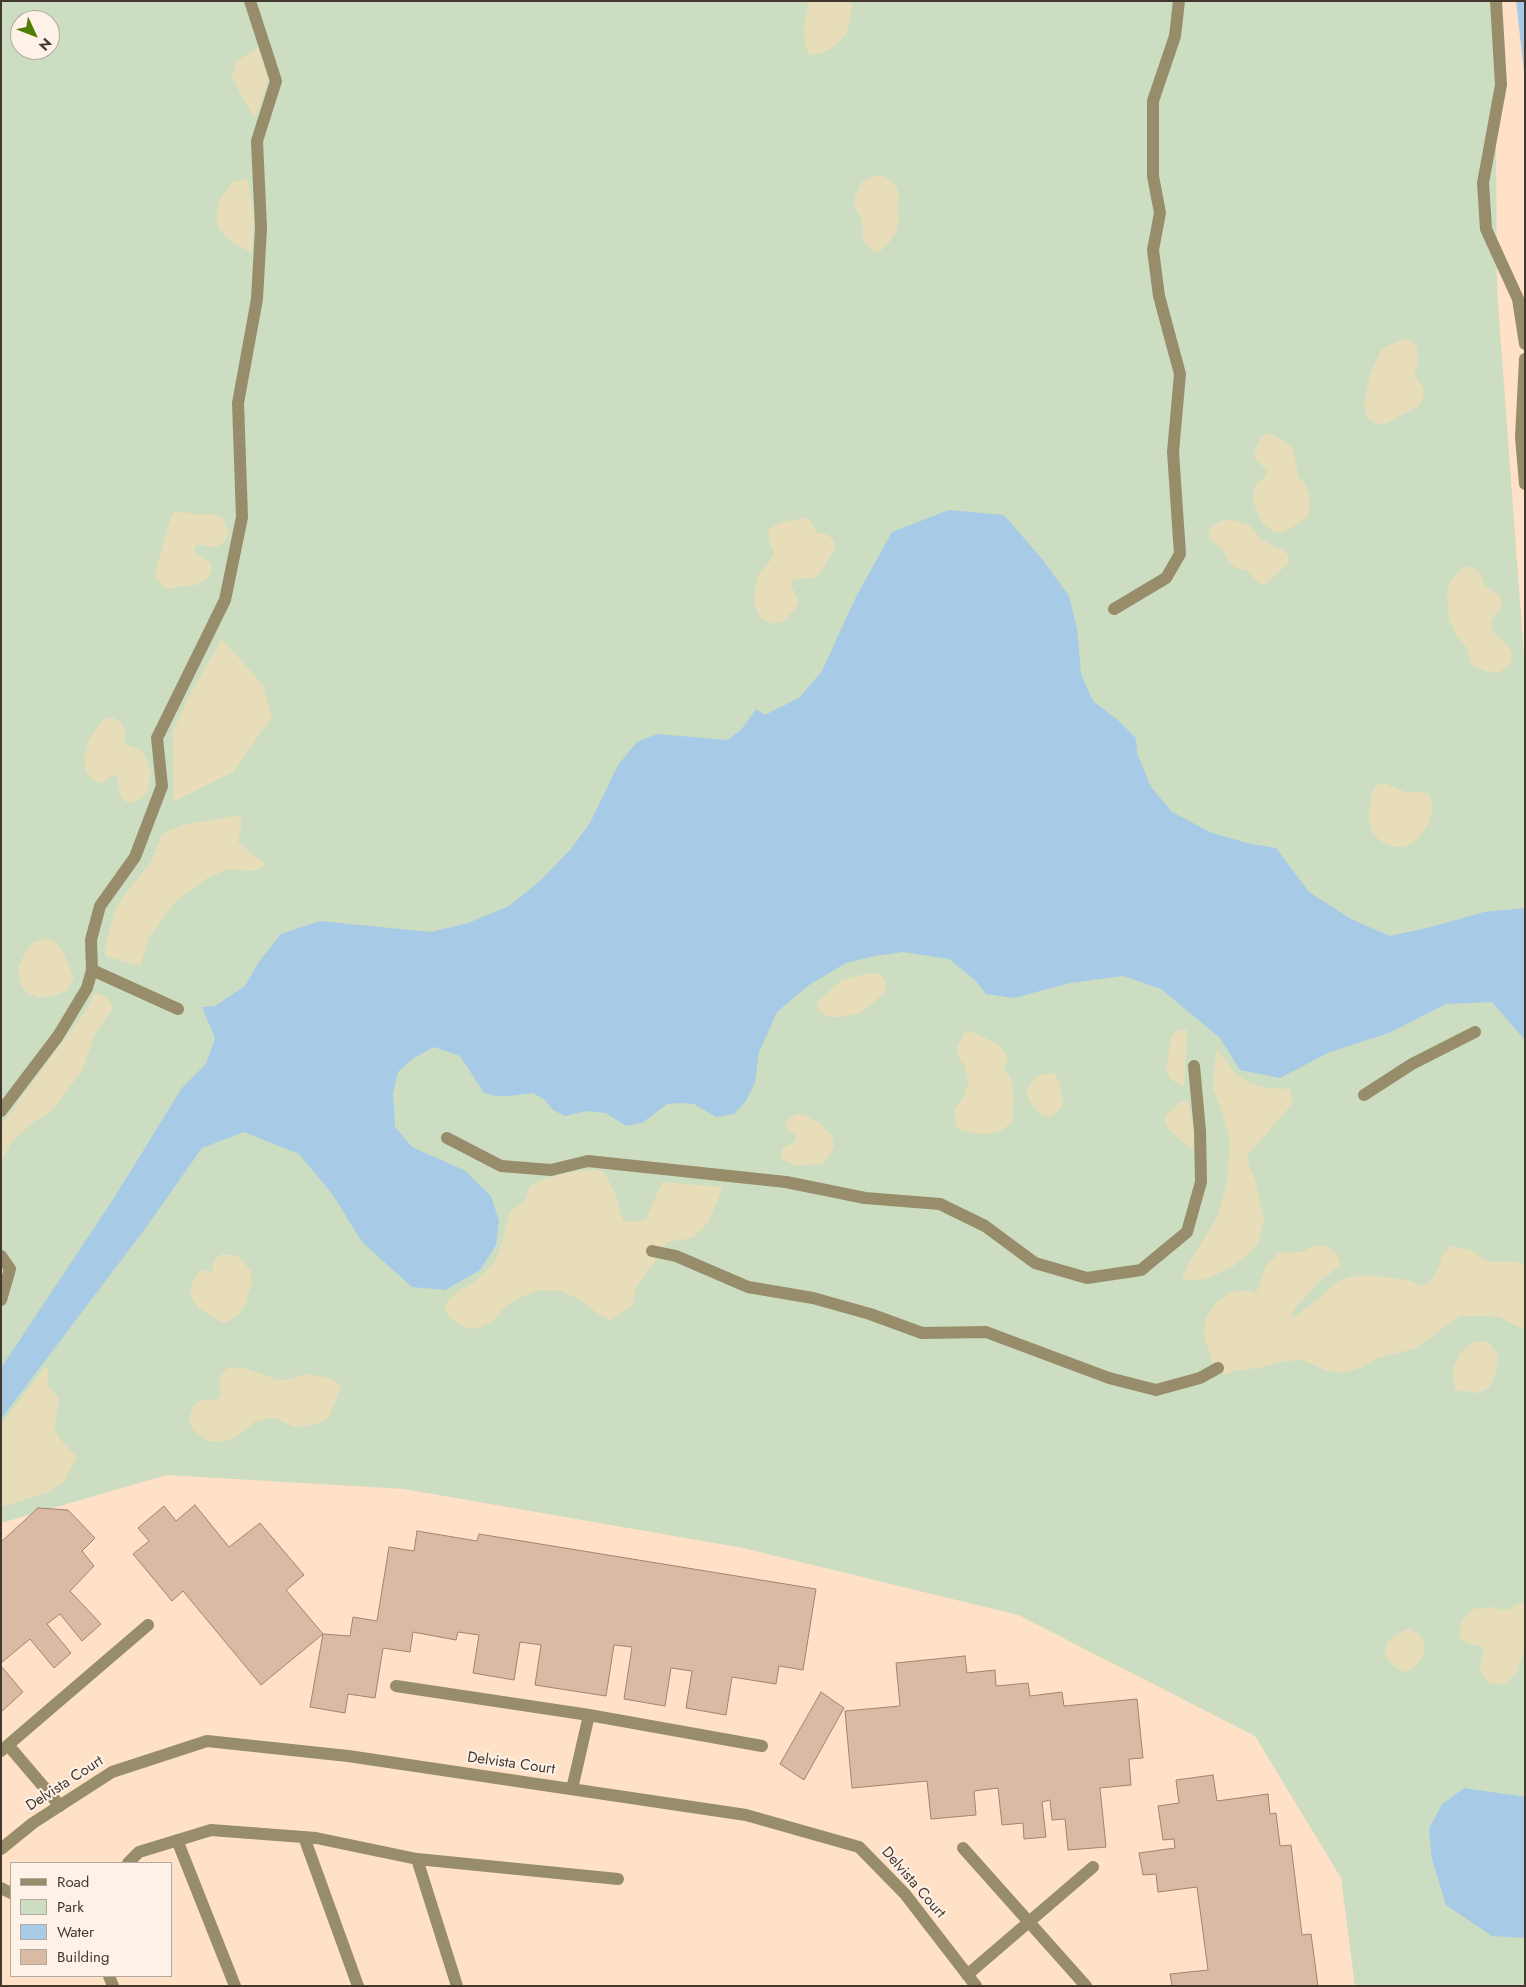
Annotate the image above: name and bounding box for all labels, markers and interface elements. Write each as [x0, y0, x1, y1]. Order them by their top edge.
north arrow [10, 10, 60, 60]
text: N [34, 34, 56, 55]
street label: Delvista Court [466, 1749, 556, 1779]
street label: Delvista Court [23, 1752, 107, 1816]
street label: Delvista Court [877, 1844, 949, 1922]
legend [10, 1862, 172, 1977]
text: Road [57, 1871, 89, 1893]
text: Park [57, 1896, 84, 1918]
text: Water [57, 1921, 94, 1943]
text: Building [57, 1946, 109, 1968]

